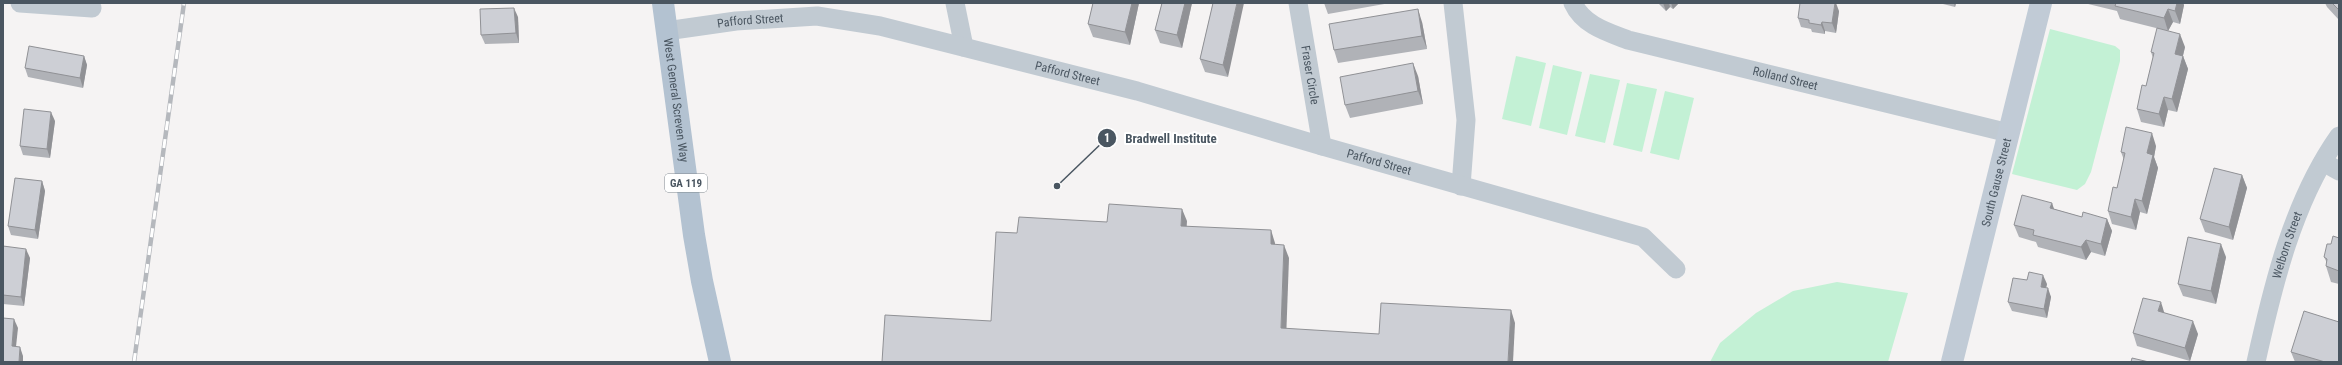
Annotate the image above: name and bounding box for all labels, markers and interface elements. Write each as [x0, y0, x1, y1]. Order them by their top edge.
street label: Pafford Street [716, 11, 784, 31]
street label: West General Screven Way [661, 37, 691, 163]
street label: Fraser Circle [1298, 45, 1322, 106]
street label: Pafford Street [1034, 58, 1102, 88]
street label: Rolland Street [1751, 64, 1820, 93]
callout: Bradwell Institute [1097, 126, 1225, 151]
text: 1 [1104, 131, 1110, 145]
text: Bradwell Institute [1125, 131, 1217, 146]
street label: South Gause Street [1979, 136, 2014, 228]
street label: Pafford Street [1345, 146, 1413, 178]
road number: GA 119 [665, 174, 707, 192]
street label: Welborn Street [2270, 209, 2305, 280]

